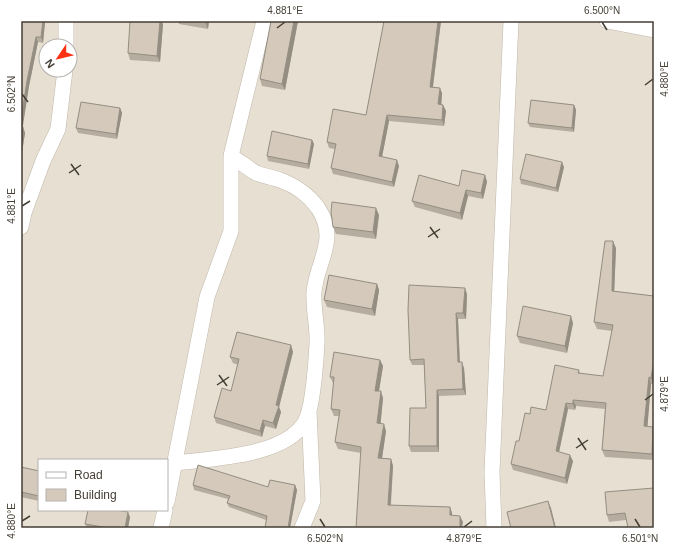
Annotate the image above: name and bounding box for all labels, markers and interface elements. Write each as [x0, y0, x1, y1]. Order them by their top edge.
text: 4.881°E [267, 5, 303, 16]
text: 6.500°N [584, 5, 620, 16]
north arrow [38, 38, 78, 78]
text: N [43, 57, 57, 70]
text: 4.880°E [659, 61, 670, 97]
text: 6.502°N [6, 76, 17, 112]
text: 4.881°E [6, 188, 17, 224]
text: 4.879°E [659, 376, 670, 412]
legend [38, 459, 168, 511]
text: Road [74, 468, 103, 482]
text: Building [74, 488, 117, 502]
text: 4.880°E [6, 503, 17, 539]
text: 6.502°N [307, 533, 343, 544]
text: 4.879°E [446, 533, 482, 544]
text: 6.501°N [622, 533, 658, 544]

